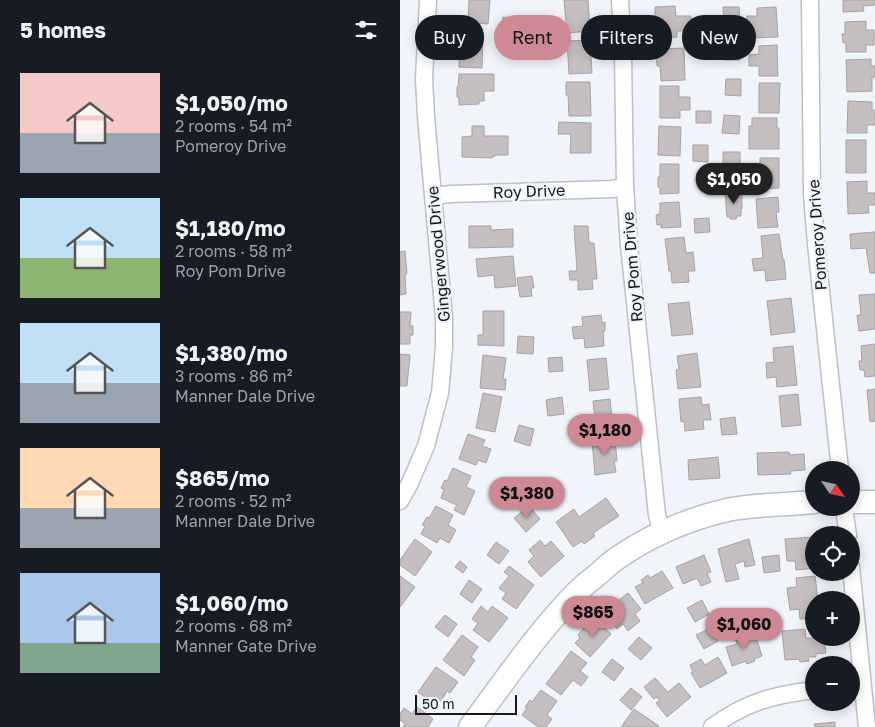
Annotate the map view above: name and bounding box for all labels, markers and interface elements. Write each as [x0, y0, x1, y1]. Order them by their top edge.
chip: Buy [415, 15, 484, 60]
chip: Rent [494, 15, 571, 60]
chip: Filters [581, 15, 672, 60]
chip: New [682, 15, 756, 60]
icon: filters [352, 16, 380, 44]
text: 5 homes [20, 17, 106, 43]
text: $1,050/mo [175, 90, 288, 116]
icon: home [60, 93, 120, 153]
text: 2 rooms · 54 m² [175, 116, 292, 136]
text: Pomeroy Drive [175, 136, 286, 156]
pin: $1,050 [693, 162, 775, 205]
text: $1,050 [707, 169, 761, 189]
street label: Pomeroy Drive [803, 179, 831, 291]
street label: Roy Drive [492, 180, 566, 202]
street label: Gingerwood Drive [422, 185, 454, 323]
street label: Roy Pom Drive [617, 211, 647, 323]
text: $1,180/mo [175, 215, 286, 241]
icon: home [60, 218, 120, 278]
text: 2 rooms · 58 m² [175, 241, 292, 261]
text: Roy Pom Drive [175, 261, 286, 281]
text: $1,380/mo [175, 340, 288, 366]
icon: home [60, 343, 120, 403]
text: 3 rooms · 86 m² [175, 366, 292, 386]
text: Manner Dale Drive [175, 386, 315, 406]
pin: $1,180 [564, 414, 646, 456]
text: $1,180 [579, 420, 631, 440]
north arrow [805, 461, 860, 516]
map controls [805, 461, 860, 711]
text: $865/mo [175, 465, 270, 491]
icon: home [60, 468, 120, 528]
pin: $1,380 [486, 476, 568, 519]
text: $1,380 [500, 483, 554, 503]
text: 2 rooms · 52 m² [175, 491, 291, 511]
text: Manner Dale Drive [175, 511, 315, 531]
button: locate [805, 526, 860, 581]
text: $1,060/mo [175, 590, 288, 616]
button: + [805, 591, 860, 646]
icon: home [60, 593, 120, 653]
pin: $865 [563, 596, 623, 638]
text: $865 [573, 602, 613, 622]
pin: $1,060 [703, 608, 785, 650]
text: $1,060 [716, 614, 772, 634]
text: 2 rooms · 68 m² [175, 616, 292, 636]
text: Manner Gate Drive [175, 636, 317, 656]
button: − [805, 656, 860, 711]
scale bar [415, 692, 518, 715]
text: 50 m [422, 695, 455, 712]

